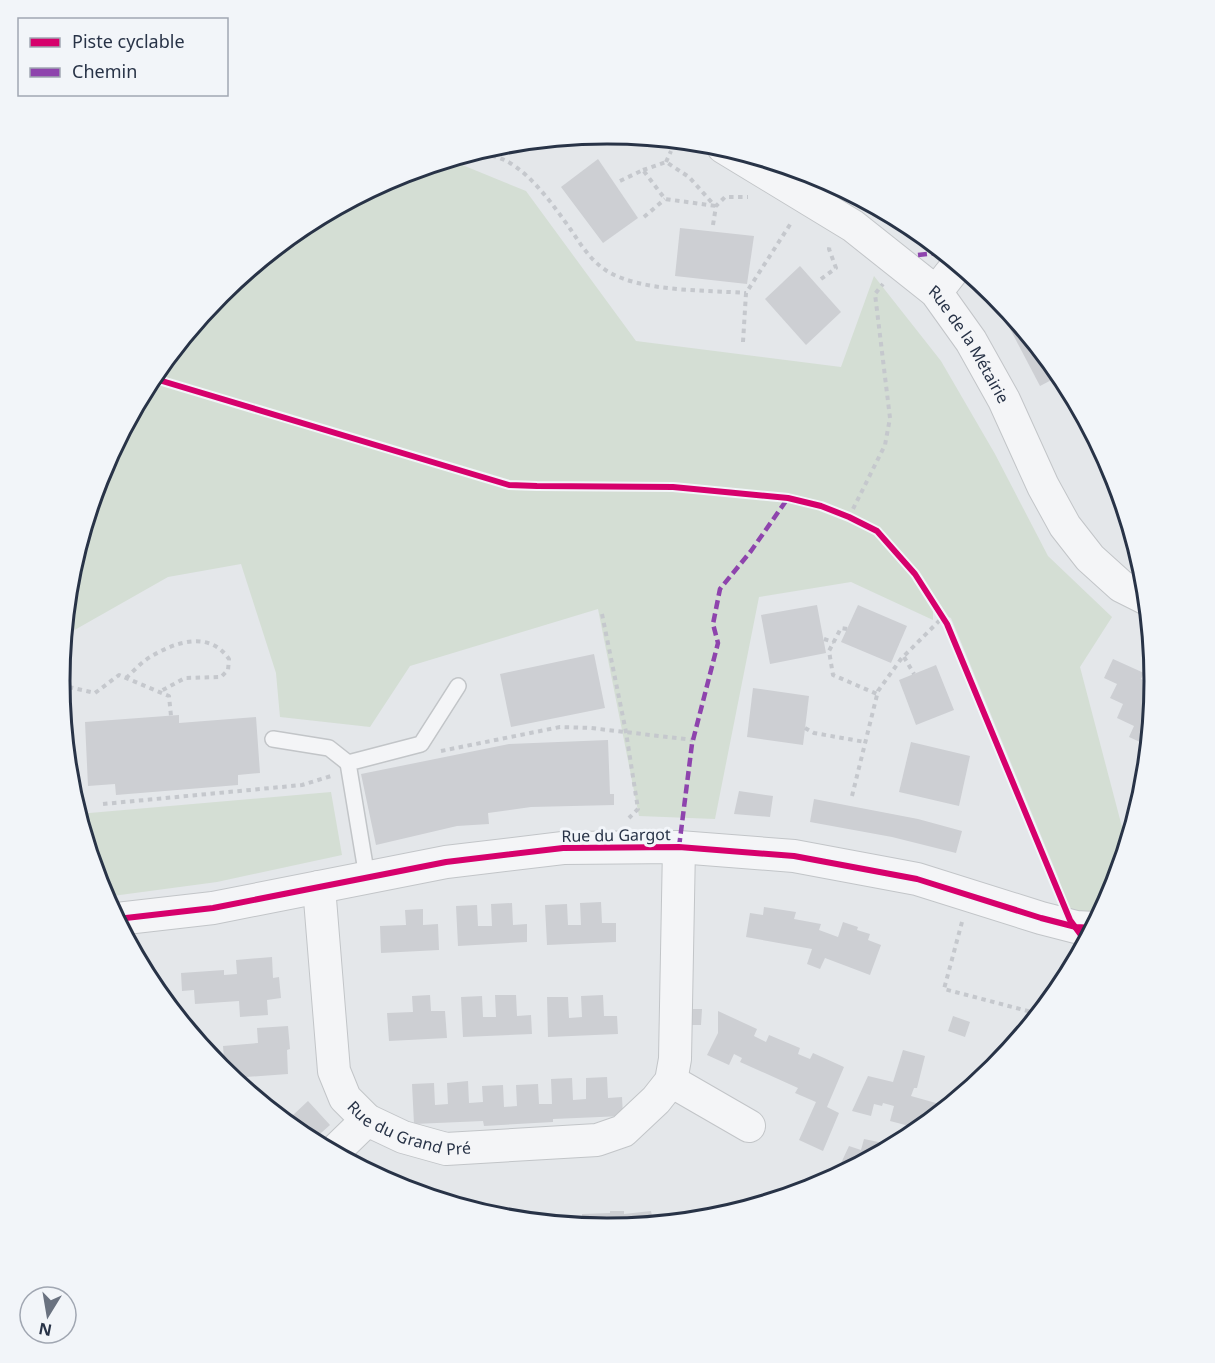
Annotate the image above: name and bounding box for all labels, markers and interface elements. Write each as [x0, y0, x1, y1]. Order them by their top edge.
legend [18, 18, 228, 96]
text: Piste cyclable [72, 29, 185, 53]
text: Chemin [72, 59, 137, 83]
street label: Rue de la Métairie [924, 280, 1014, 407]
street label: Rue du Gargot [561, 823, 671, 847]
street label: Rue du Grand Pré [343, 1096, 472, 1160]
north arrow [18, 1285, 78, 1345]
text: N [37, 1318, 54, 1342]

